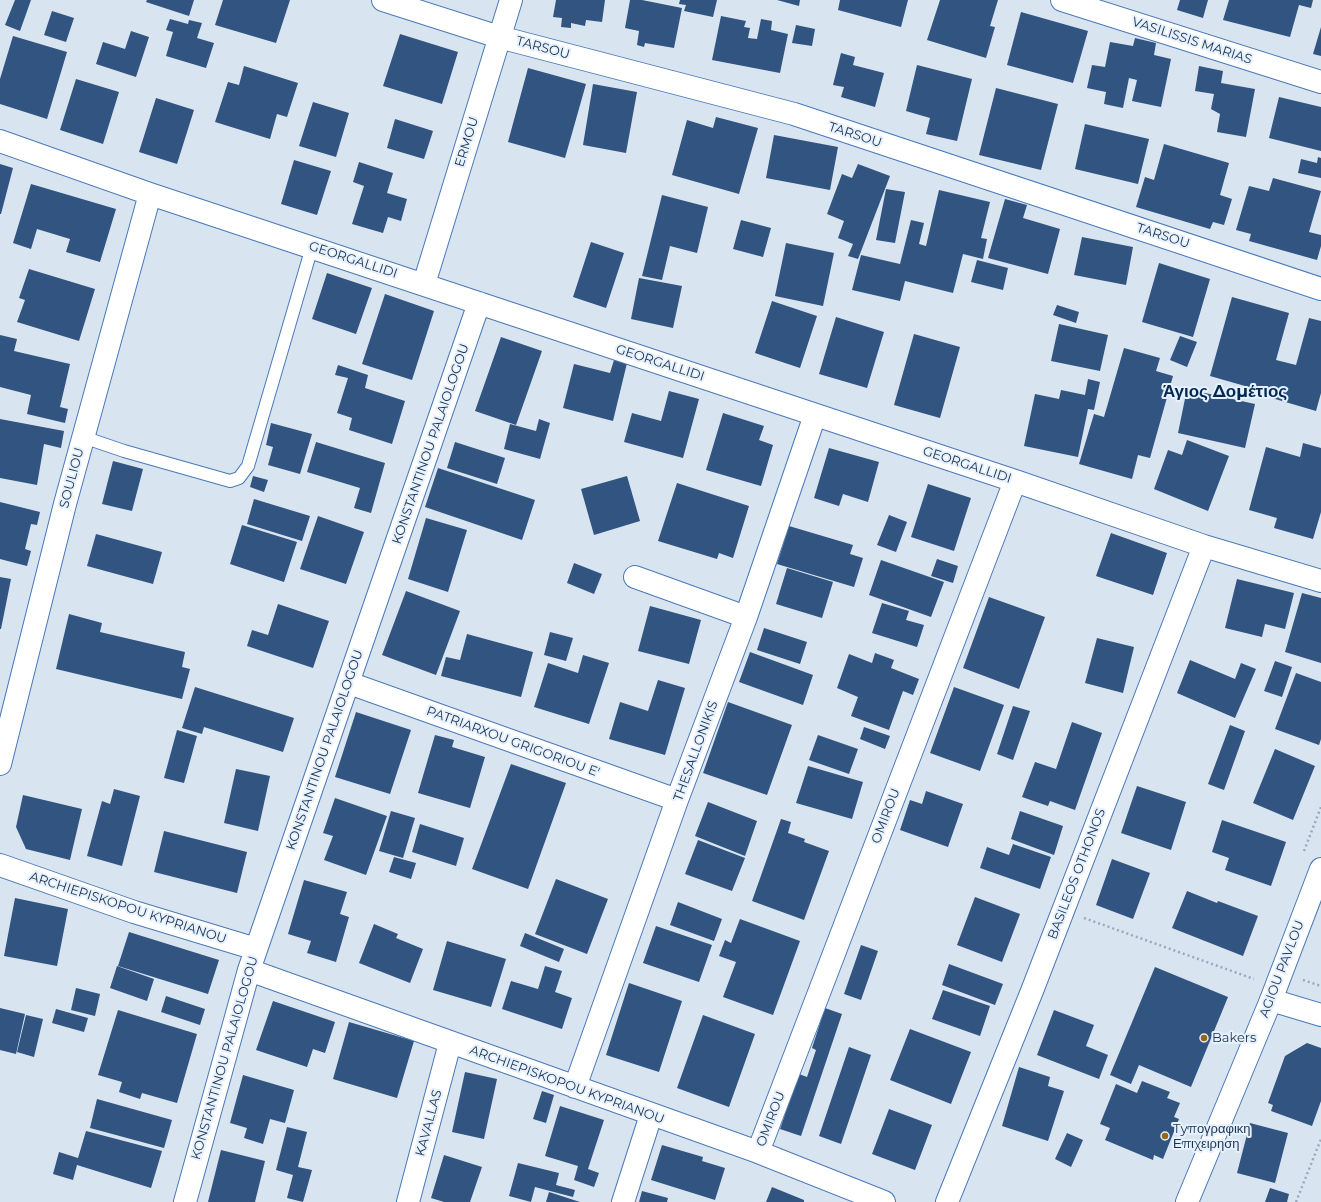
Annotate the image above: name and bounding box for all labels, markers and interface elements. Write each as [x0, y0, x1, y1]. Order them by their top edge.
street label: VASILISSIS MARIAS [1130, 14, 1254, 68]
street label: TARSOU [514, 33, 572, 63]
street label: ERMOU [452, 115, 482, 169]
street label: TARSOU [826, 119, 884, 151]
street label: TARSOU [1134, 220, 1192, 252]
street label: GEORGALLIDI [307, 238, 399, 282]
street label: GEORGALLIDI [614, 341, 706, 385]
street label: KONSTANTINOU PALAIOLOGOU [389, 342, 473, 546]
district label: Άγιος Δομέτιος [1163, 382, 1287, 402]
street label: GEORGALLIDI [921, 443, 1013, 487]
street label: SOULIOU [56, 446, 88, 510]
street label: KONSTANTINOU PALAIOLOGOU [283, 648, 367, 852]
street label: THESALLONIKIS [671, 699, 721, 803]
street label: PATRIARXOU GRIGORIOU E' [424, 703, 602, 781]
street label: OMIROU [868, 786, 904, 846]
street label: BASILEOS OTHONOS [1045, 806, 1109, 942]
street label: ARCHIEPISKOPOU KYPRIANOU [28, 869, 228, 947]
street label: AGIOU PAVLOU [1256, 918, 1308, 1020]
street label: KONSTANTINOU PALAIOLOGOU [188, 954, 262, 1162]
place label: Bakers [1212, 1030, 1256, 1046]
marker: Bakers [1199, 1033, 1209, 1043]
street label: ARCHIEPISKOPOU KYPRIANOU [467, 1042, 667, 1128]
street label: KAVALLAS [413, 1088, 445, 1158]
street label: OMIROU [753, 1089, 789, 1149]
place label: Tyπογραφικη Επιχειρηση [1173, 1121, 1251, 1152]
marker: Tyπογραφικη Επιχειρηση [1160, 1131, 1170, 1141]

